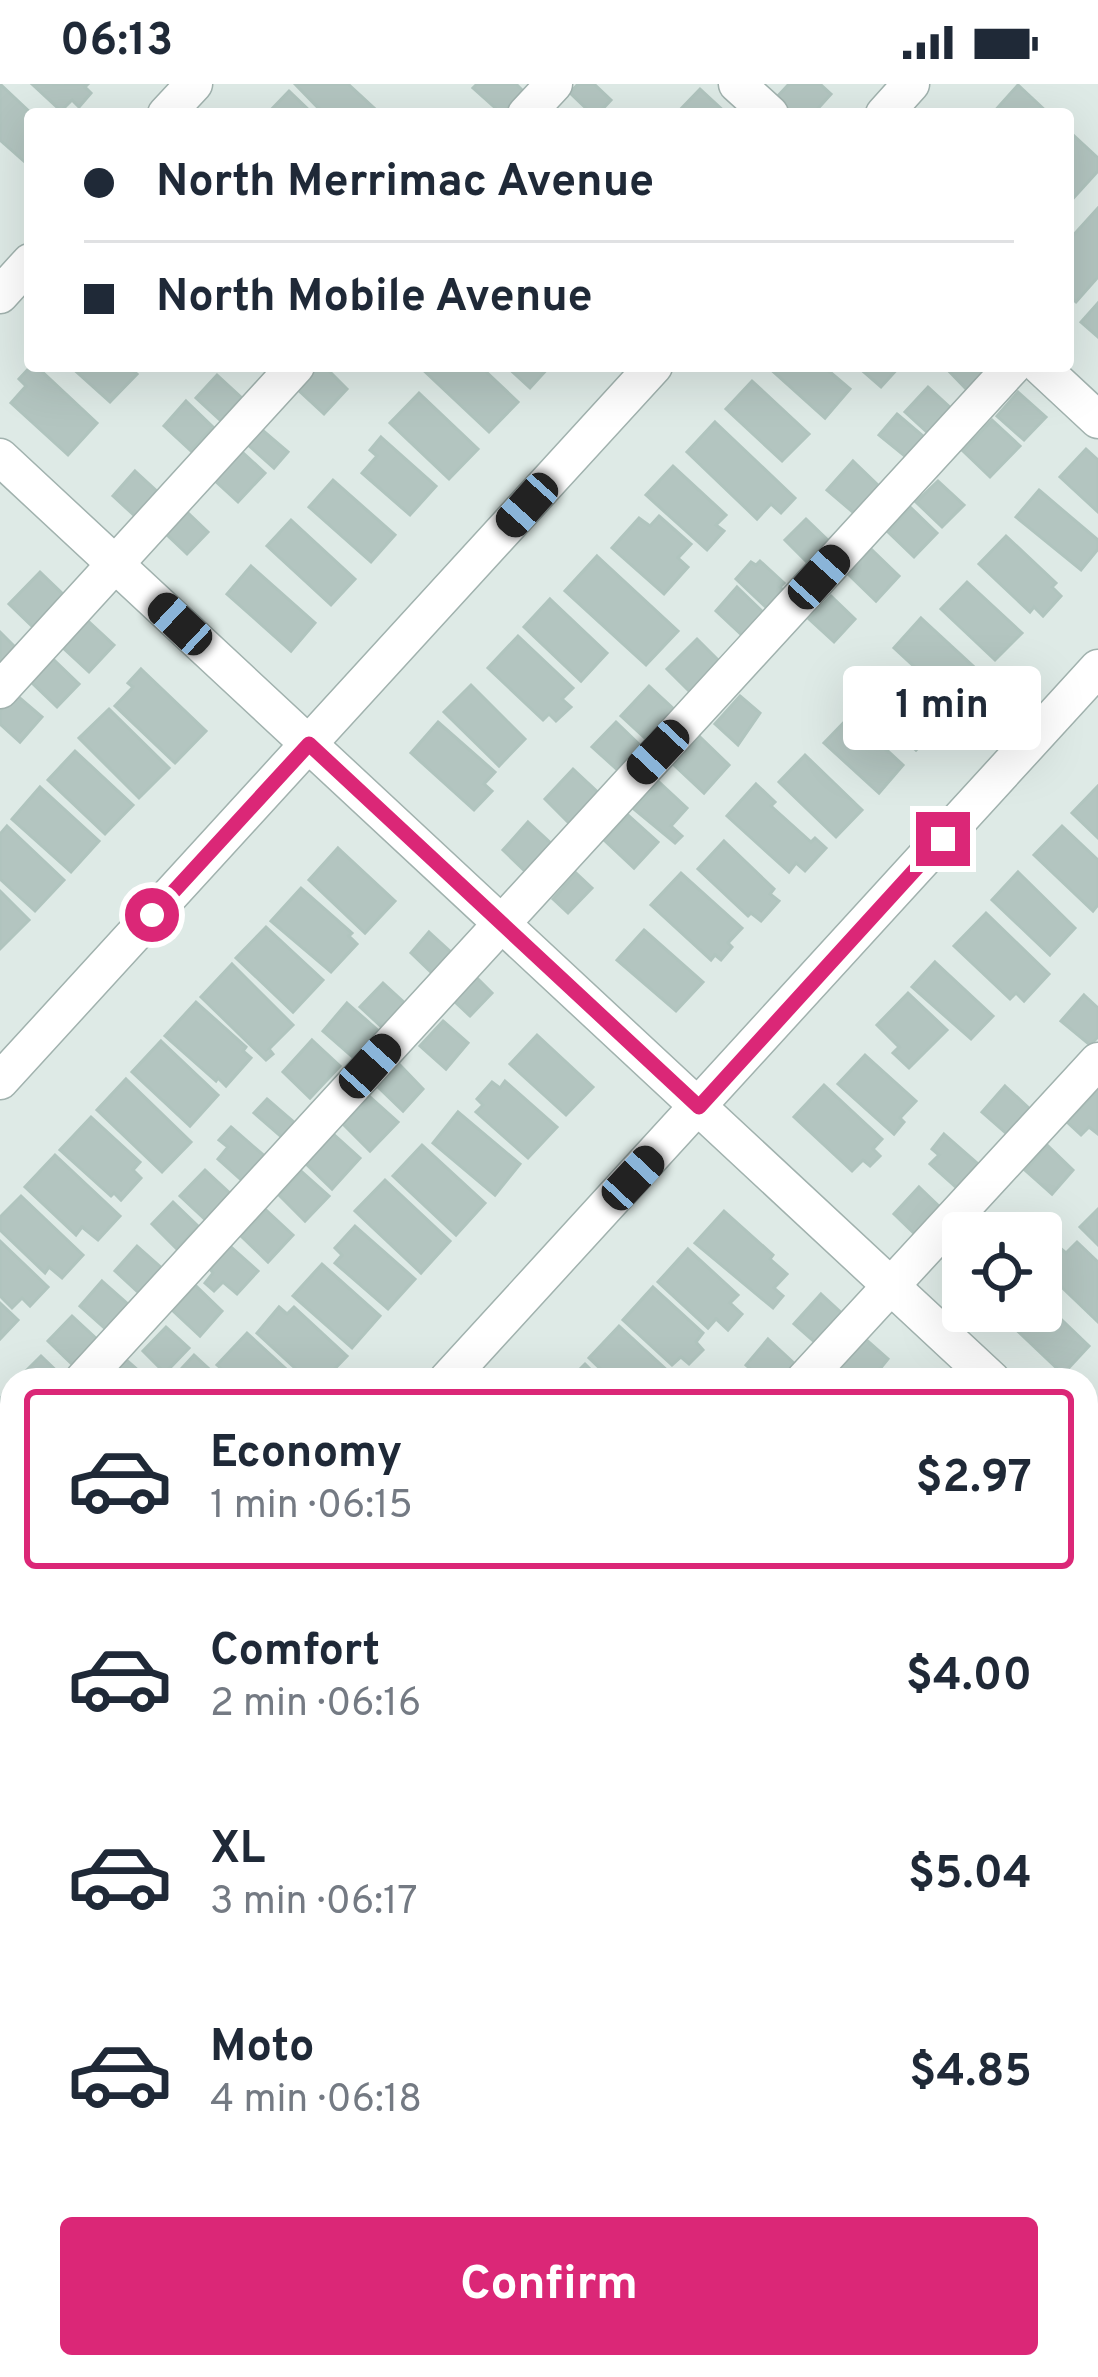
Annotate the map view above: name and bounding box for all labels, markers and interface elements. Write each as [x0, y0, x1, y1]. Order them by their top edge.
text: 06:13 [60, 14, 173, 71]
text: North Merrimac Avenue [156, 155, 654, 212]
text: North Mobile Avenue [156, 270, 593, 327]
car [490, 466, 564, 544]
car [782, 538, 856, 616]
car [141, 586, 219, 662]
callout: 1 min [844, 665, 1042, 749]
text: 1 min [895, 683, 989, 732]
car [620, 713, 696, 791]
route end [916, 812, 970, 866]
route start [125, 888, 179, 942]
car [333, 1027, 407, 1105]
car [595, 1139, 671, 1217]
map controls [942, 1212, 1062, 1332]
button: locate [942, 1212, 1062, 1332]
icon: car [66, 1425, 174, 1533]
text: Economy [210, 1426, 402, 1483]
text: $2.97 [915, 1451, 1032, 1508]
text: 1 min · 06:15 [210, 1483, 413, 1532]
icon: car [66, 1623, 174, 1731]
text: Comfort [210, 1624, 380, 1681]
text: $4.00 [906, 1649, 1032, 1706]
text: 2 min · 06:16 [210, 1681, 421, 1730]
icon: car [66, 1821, 174, 1929]
text: XL [210, 1822, 265, 1879]
text: $5.04 [908, 1847, 1032, 1904]
text: 3 min · 06:17 [210, 1879, 418, 1928]
icon: car [66, 2019, 174, 2127]
text: Moto [210, 2020, 314, 2077]
text: $4.85 [909, 2045, 1032, 2102]
text: 4 min · 06:18 [210, 2077, 422, 2126]
button: Confirm [60, 2217, 1038, 2355]

